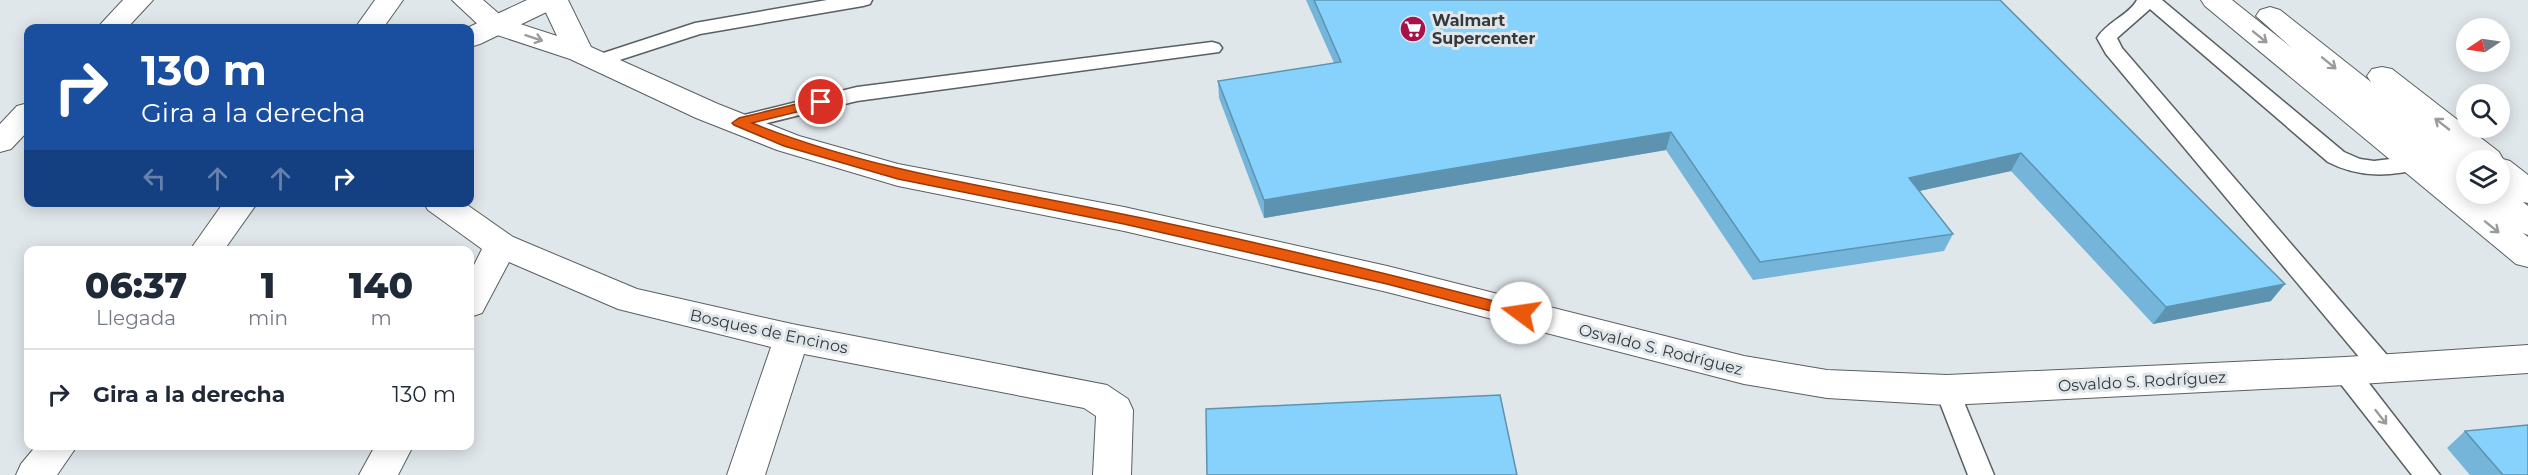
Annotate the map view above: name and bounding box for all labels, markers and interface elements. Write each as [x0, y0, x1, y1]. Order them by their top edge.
place label: Walmart Supercenter [1432, 11, 1535, 48]
supermarket icon: Walmart Supercenter [1398, 14, 1428, 44]
north arrow [2456, 18, 2510, 72]
map controls [2456, 18, 2510, 204]
one-way arrow [2252, 30, 2267, 44]
one-way arrow [524, 33, 543, 44]
text: 130 m [141, 44, 267, 96]
icon: right [42, 48, 120, 126]
one-way arrow [2320, 56, 2336, 69]
pin [795, 76, 846, 127]
button: search [2456, 84, 2510, 138]
icon: arrive [804, 85, 837, 118]
text: Gira a la derecha [141, 96, 366, 129]
one-way arrow [2435, 118, 2451, 131]
button: layers [2456, 150, 2510, 204]
icon: left [138, 162, 171, 195]
icon: ahead [201, 162, 234, 195]
icon: ahead [264, 162, 297, 195]
icon: right [327, 162, 360, 195]
one-way arrow [2484, 220, 2500, 233]
text: 06:37 [85, 263, 187, 307]
text: 1 [261, 263, 275, 307]
text: 140 [349, 263, 413, 307]
position arrow [1489, 281, 1553, 345]
street label: Bosques de Encinos [688, 305, 850, 358]
text: Llegada [96, 306, 176, 330]
text: min [248, 306, 288, 330]
text: m [370, 306, 392, 330]
street label: Osvaldo S. Rodríguez [1577, 320, 1745, 379]
street label: Osvaldo S. Rodríguez [2057, 368, 2227, 395]
icon: right [42, 378, 75, 411]
text: Gira a la derecha [93, 381, 285, 408]
text: 130 m [392, 381, 456, 408]
one-way arrow [2375, 408, 2388, 424]

